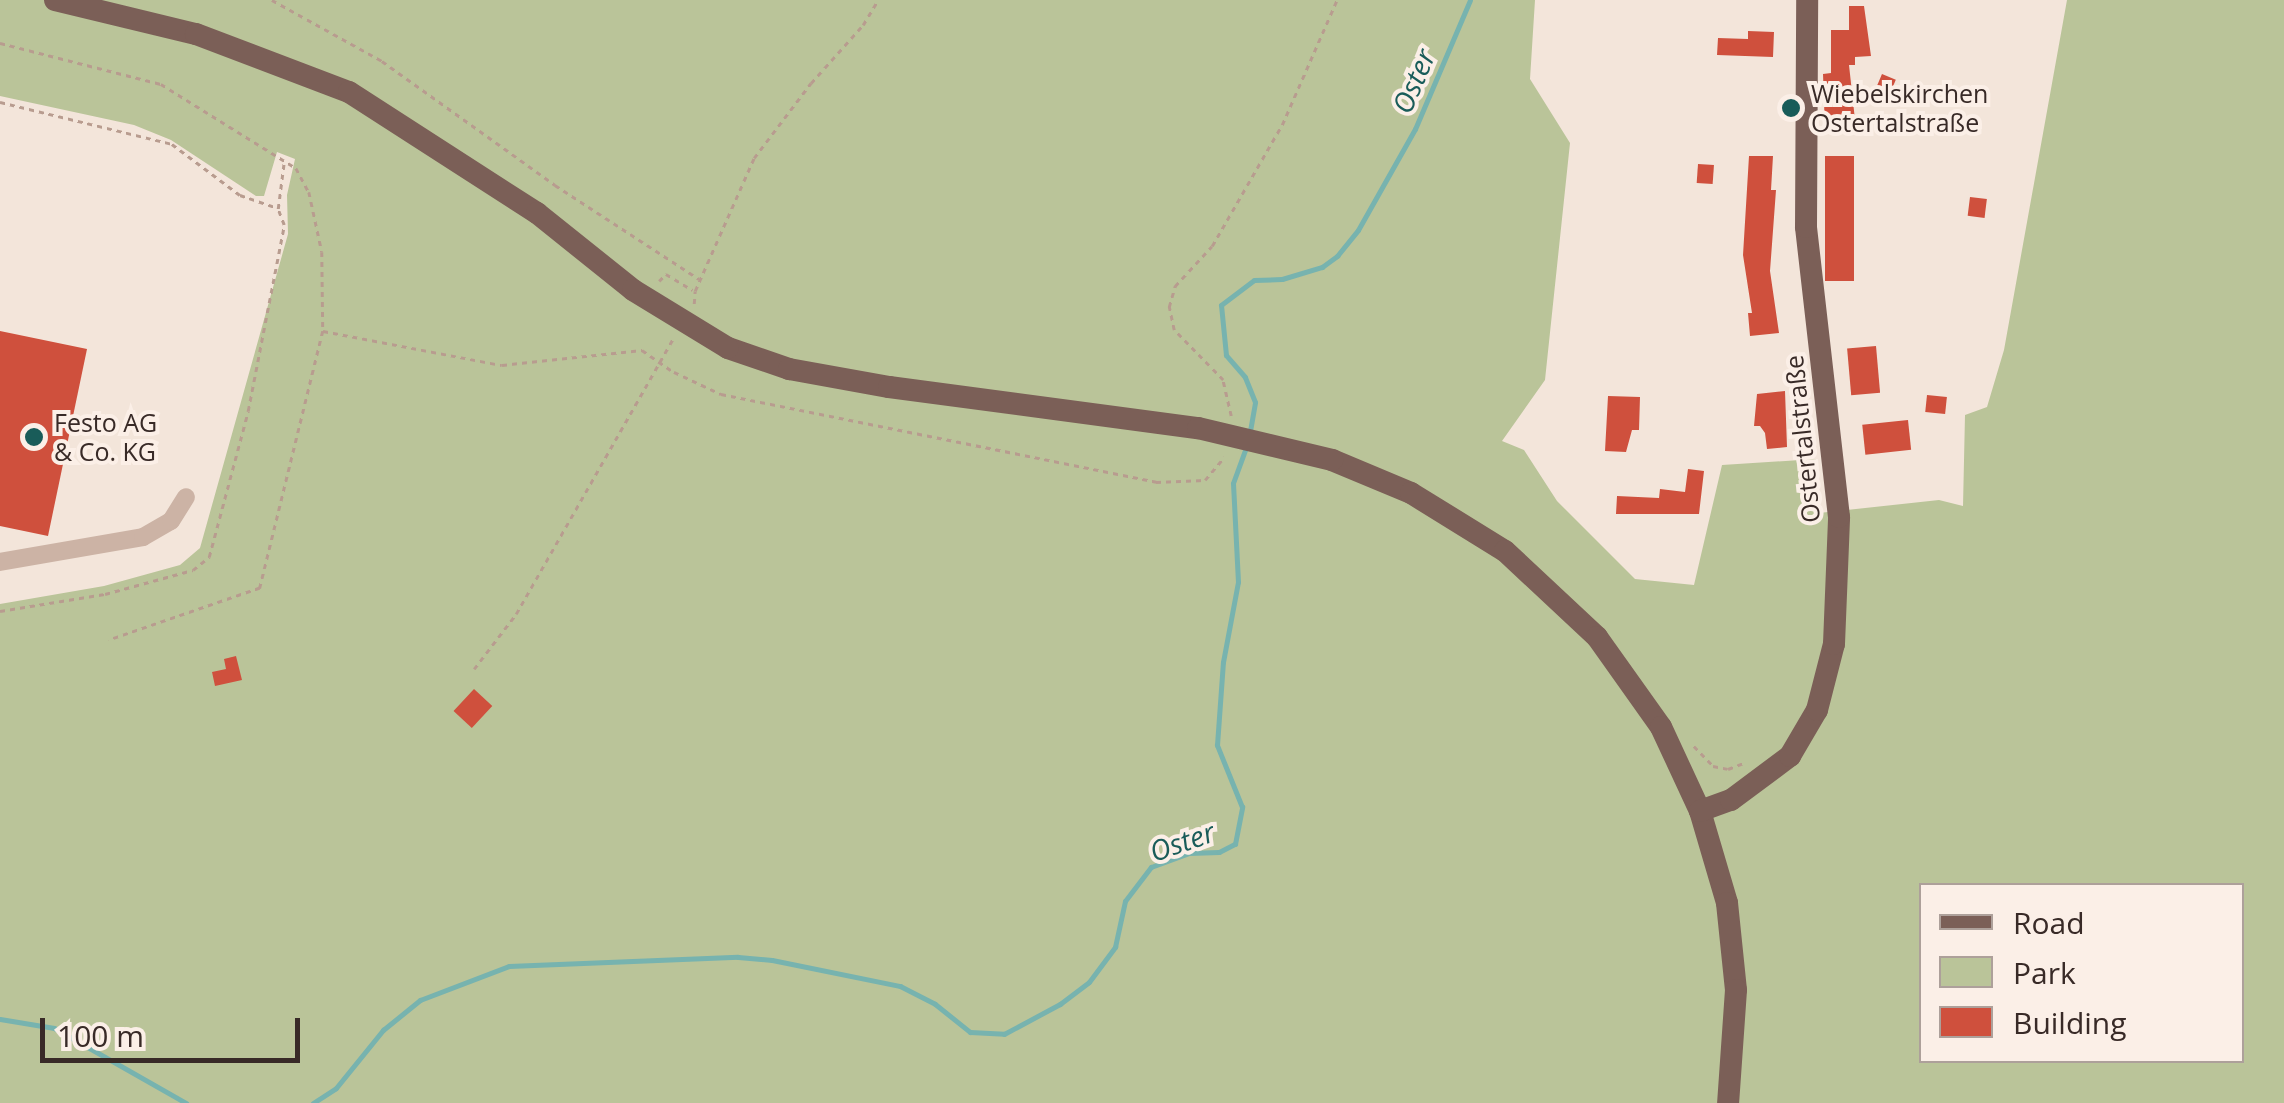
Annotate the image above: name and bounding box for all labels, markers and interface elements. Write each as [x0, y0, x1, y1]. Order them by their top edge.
water label: Oster [1385, 44, 1441, 118]
place label: Wiebelskirchen Ostertalstraße [1811, 79, 1988, 138]
marker: Wiebelskirchen Ostertalstraße [1780, 97, 1802, 119]
street label: Ostertalstraße [1778, 354, 1826, 524]
place label: Festo AG & Co. KG [54, 408, 157, 467]
marker: Festo AG & Co. KG [23, 426, 45, 448]
water label: Oster [1145, 814, 1219, 868]
legend [1919, 883, 2244, 1063]
text: Road [2013, 902, 2085, 943]
text: Park [2013, 952, 2076, 993]
scale bar [45, 998, 305, 1060]
text: Building [2013, 1002, 2127, 1043]
text: 100 m [57, 1015, 144, 1056]

